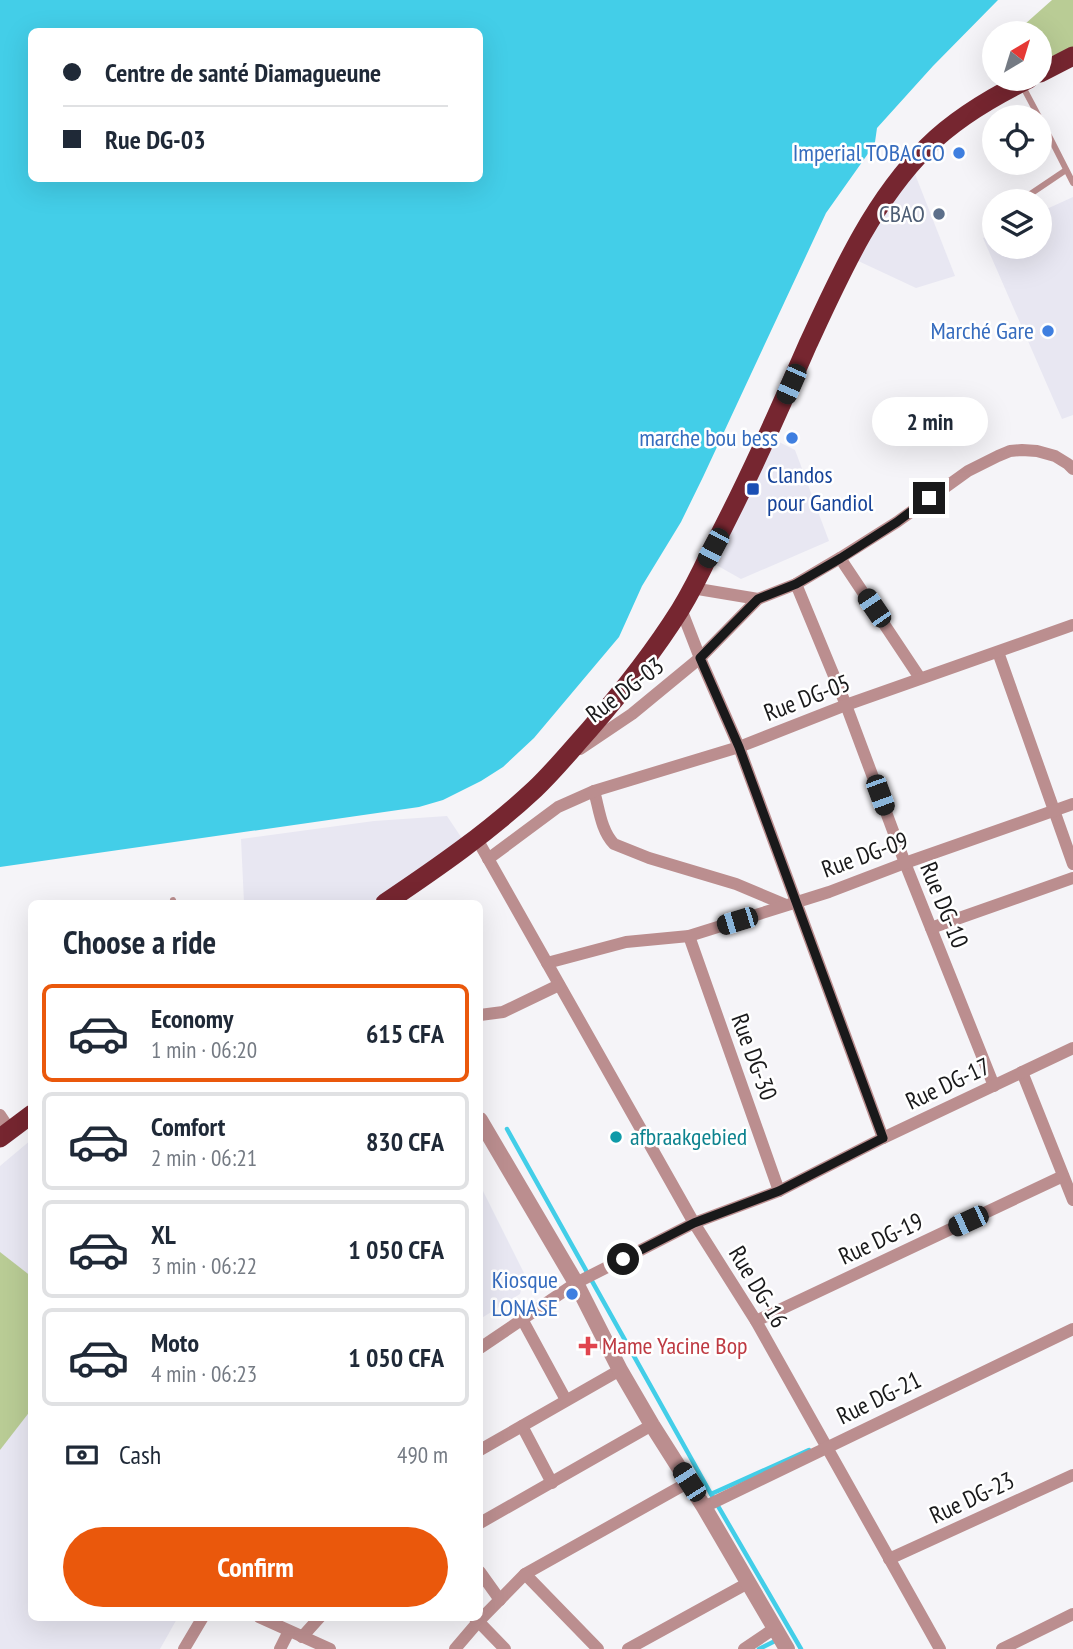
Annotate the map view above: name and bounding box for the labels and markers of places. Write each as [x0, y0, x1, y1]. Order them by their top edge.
place label: Imperial TOBACCO [793, 137, 945, 168]
marker: Imperial TOBACCO [951, 145, 967, 161]
place label: CBAO [879, 198, 925, 229]
marker: CBAO [931, 206, 947, 222]
place label: Marché Gare [931, 315, 1034, 346]
marker: Marché Gare [1040, 323, 1056, 339]
place label: marche bou bess [639, 422, 778, 453]
marker: marche bou bess [784, 430, 800, 446]
place label: Clandos pour Gandiol [767, 459, 874, 518]
marker: Clandos pour Gandiol [745, 481, 761, 497]
place label: afbraakgebied [630, 1121, 747, 1152]
marker: afbraakgebied [608, 1129, 624, 1145]
place label: Kiosque LONASE [491, 1264, 558, 1323]
marker: Kiosque LONASE [564, 1286, 580, 1302]
place label: Mame Yacine Bop [602, 1330, 747, 1361]
marker: Mame Yacine Bop [580, 1338, 596, 1354]

